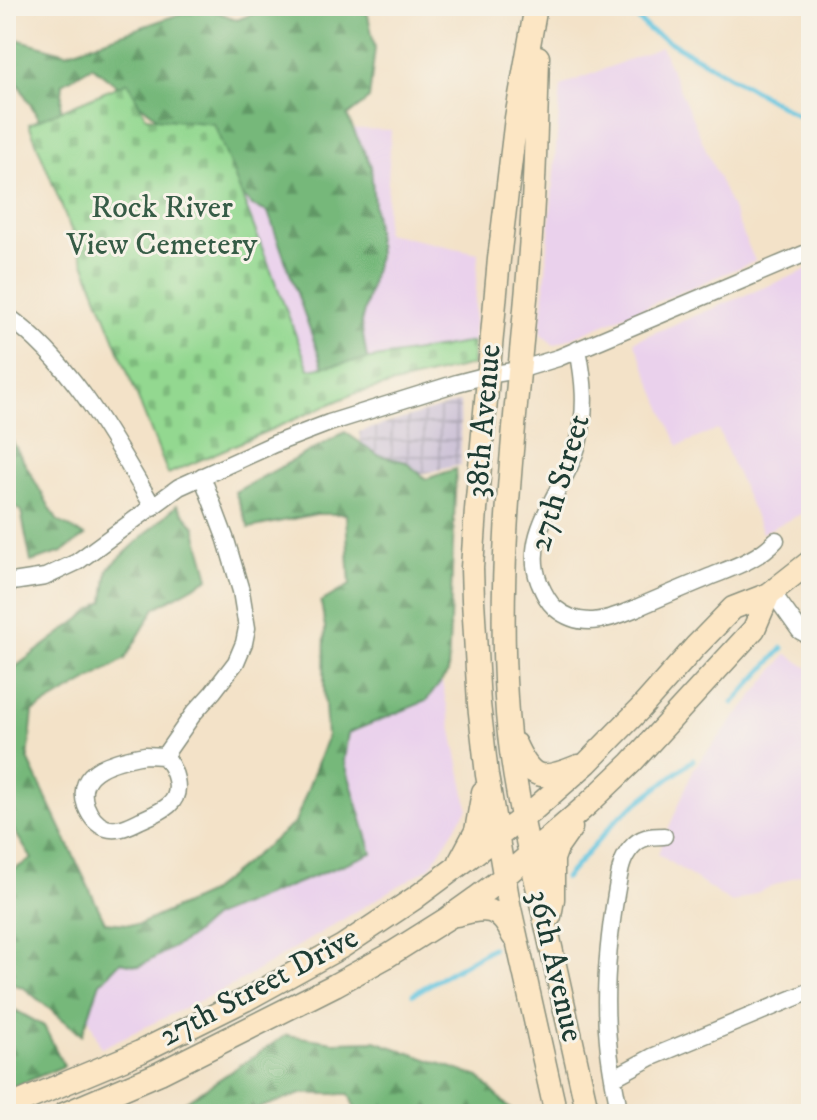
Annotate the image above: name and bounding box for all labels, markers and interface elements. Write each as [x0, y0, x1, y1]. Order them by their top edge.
park label: Rock River View Cemetery [65, 188, 258, 265]
street label: 38th Avenue [457, 342, 511, 500]
street label: 27th Street [520, 410, 600, 556]
street label: 36th Avenue [518, 886, 592, 1046]
street label: 27th Street Drive [153, 918, 365, 1056]

